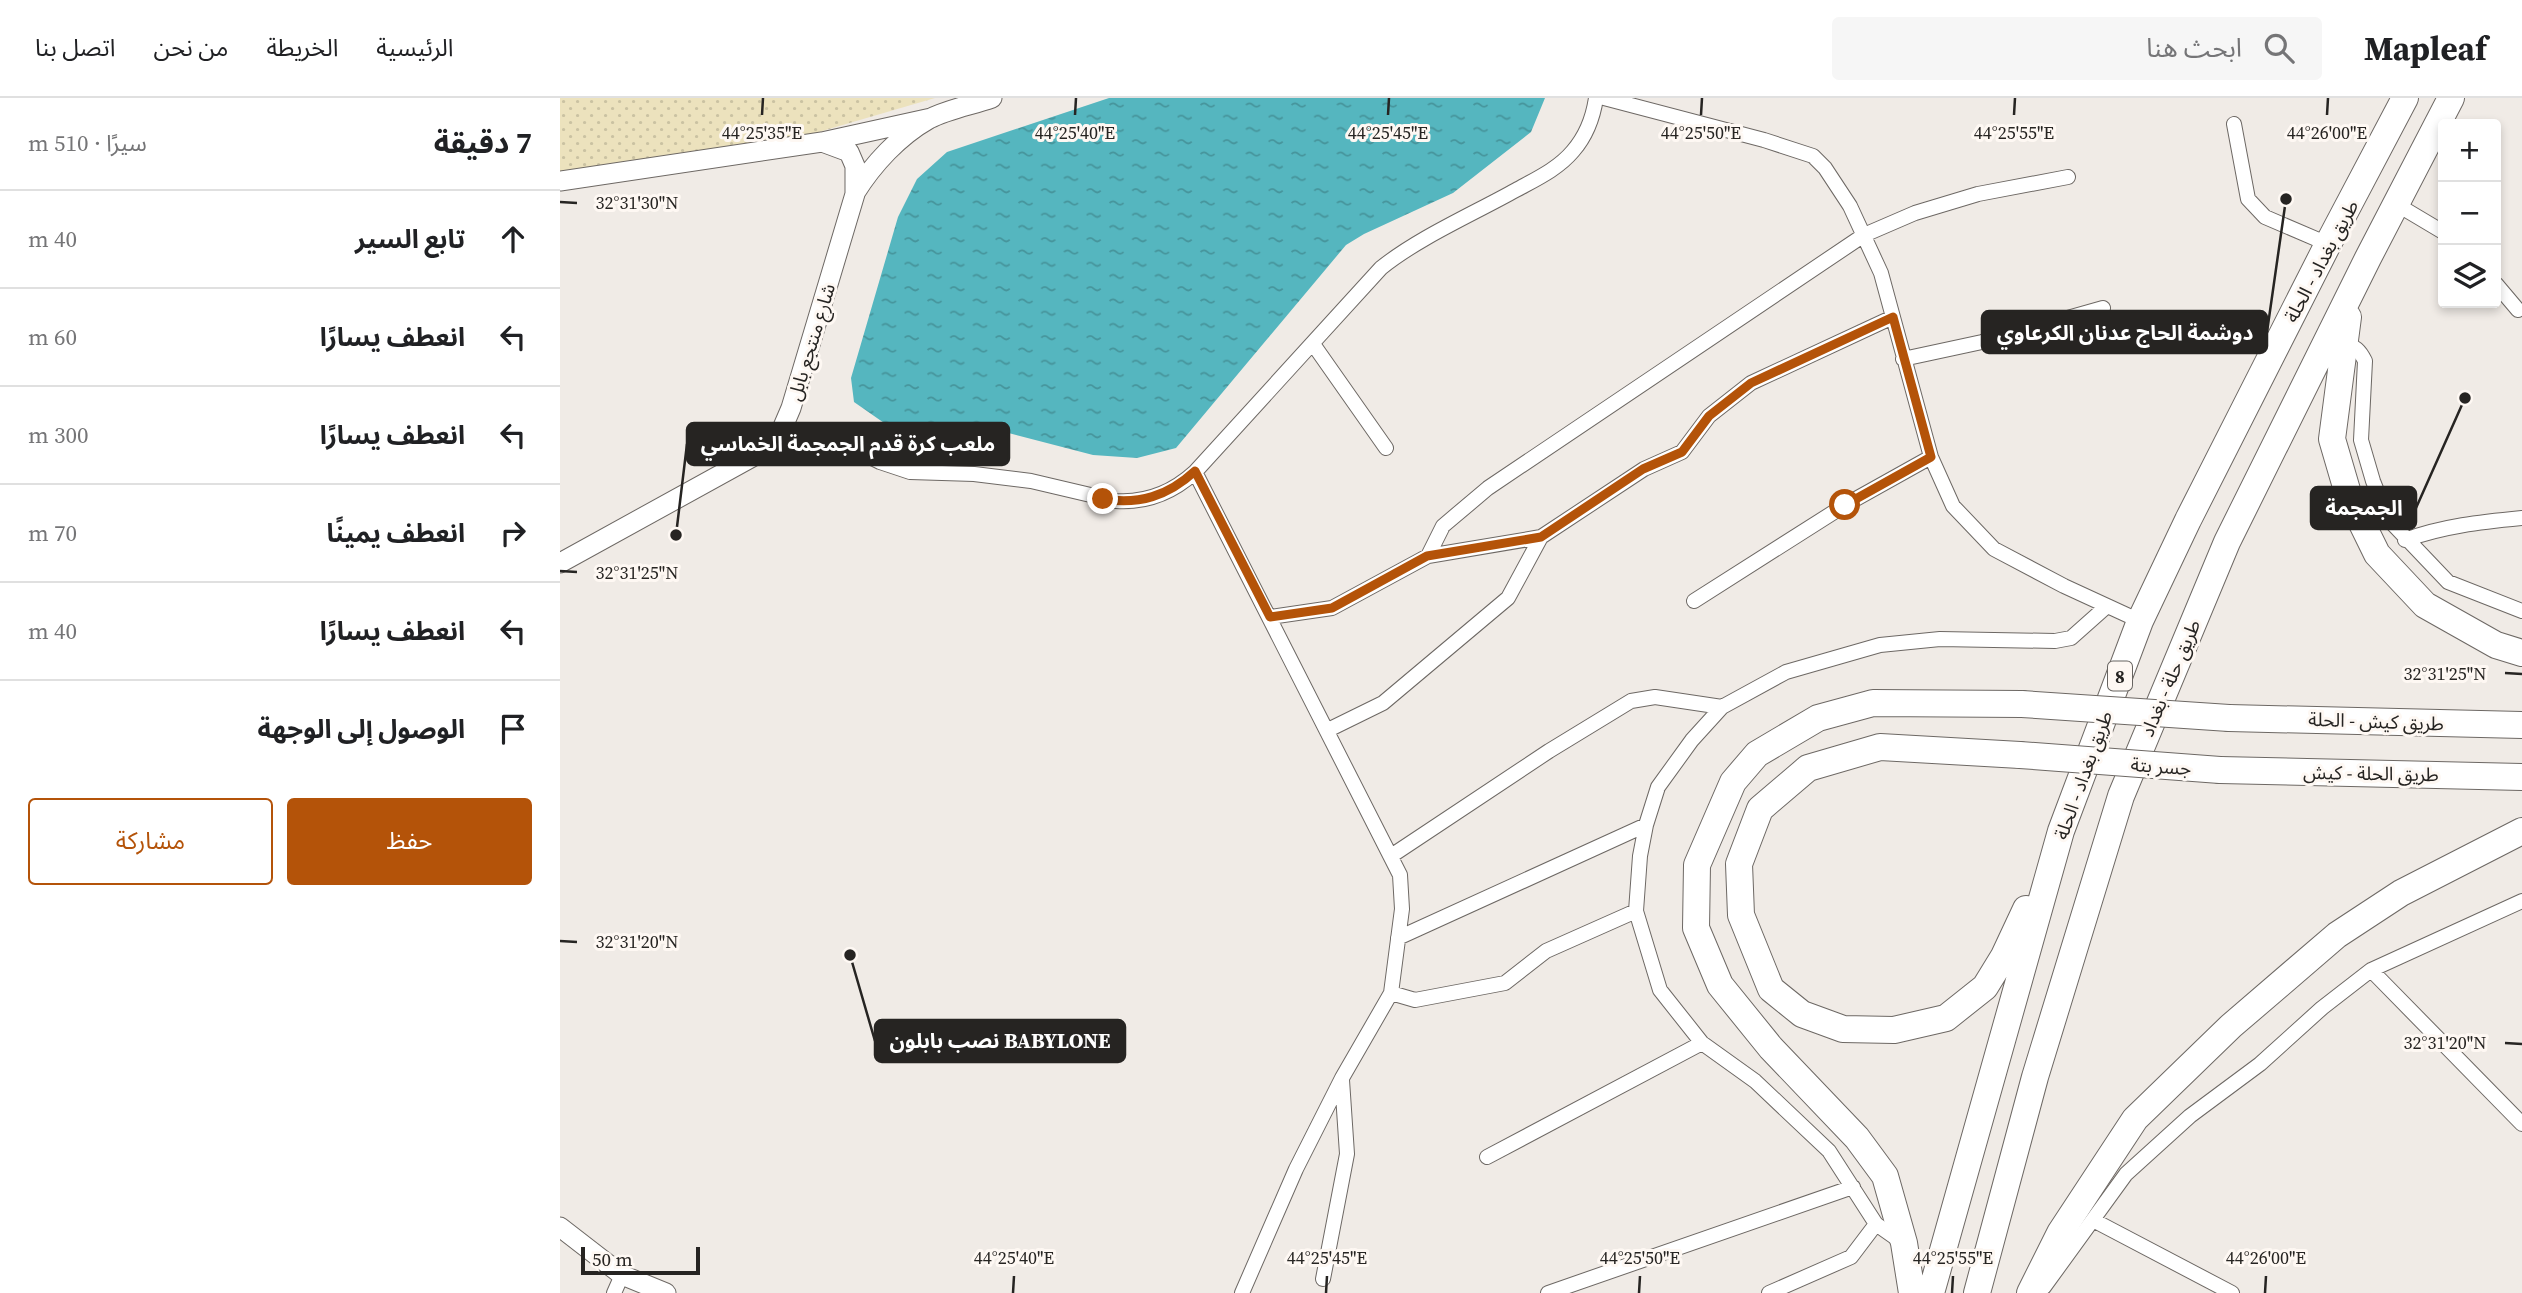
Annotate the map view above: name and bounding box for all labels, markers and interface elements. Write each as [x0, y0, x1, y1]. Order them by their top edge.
search box [1832, 17, 2322, 80]
text: Mapleaf [2364, 26, 2487, 71]
icon: search [2260, 29, 2298, 67]
text: ابحث هنا [2146, 30, 2242, 66]
text: اتصل بنا [35, 31, 115, 64]
text: من نحن [153, 31, 228, 64]
text: الخريطة [266, 31, 338, 64]
text: الرئيسية [376, 31, 454, 64]
map controls [2438, 119, 2501, 308]
button: + [2438, 119, 2501, 182]
text: 44°25'35"E [722, 120, 802, 145]
text: 44°25'40"E [1035, 120, 1115, 145]
text: 44°25'45"E [1348, 120, 1428, 145]
text: 44°25'50"E [1661, 120, 1741, 145]
text: 44°25'55"E [1974, 120, 2054, 145]
text: 44°26'00"E [2287, 120, 2367, 145]
text: 7 دقيقة [434, 122, 532, 163]
text: سيرًا · 510 m [28, 127, 147, 159]
button: − [2438, 182, 2501, 245]
text: 32°31'30"N [596, 190, 678, 215]
street label: طريق بغداد - الحلة [2278, 195, 2364, 327]
icon: ahead [494, 220, 532, 258]
text: تابع السير [355, 221, 465, 257]
text: 40 m [28, 223, 77, 255]
button: layers [2438, 245, 2501, 308]
street label: شارع منتجع بابل [781, 280, 843, 404]
callout: دوشمة الحاج عدنان الكرعاوي [1982, 311, 2267, 353]
icon: left [494, 318, 532, 356]
text: دوشمة الحاج عدنان الكرعاوي [1997, 318, 2253, 350]
text: انعطف يسارًا [320, 319, 465, 355]
text: 60 m [28, 321, 77, 353]
icon: left [494, 416, 532, 454]
text: انعطف يسارًا [320, 417, 465, 453]
text: 300 m [28, 419, 89, 451]
callout: ملعب كرة قدم الجمجمة الخماسي [687, 423, 1009, 465]
text: ملعب كرة قدم الجمجمة الخماسي [701, 429, 995, 461]
route end [1087, 483, 1118, 514]
callout: الجمجمة [2311, 487, 2416, 529]
route start [1829, 489, 1860, 520]
text: الجمجمة [2325, 493, 2403, 522]
icon: right [494, 514, 532, 552]
text: انعطف يمينًا [326, 515, 465, 551]
text: 70 m [28, 517, 77, 549]
text: 32°31'25"N [596, 560, 678, 585]
icon: left [494, 612, 532, 650]
text: انعطف يسارًا [320, 613, 465, 649]
text: 40 m [28, 615, 77, 647]
street label: طريق حلة - بغداد [2134, 615, 2206, 741]
text: 32°31'25"N [2404, 661, 2486, 686]
road number: 8 [2108, 662, 2132, 690]
street label: طريق كيش - الحلة [2308, 706, 2444, 736]
street label: طريق بغداد - الحلة [2048, 707, 2118, 843]
icon: arrive [494, 710, 532, 748]
text: الوصول إلى الوجهة [258, 711, 465, 747]
street label: جسر بتة [2130, 751, 2192, 781]
street label: طريق الحلة - كيش [2303, 759, 2439, 787]
button: مشاركة [28, 798, 273, 885]
button: حفظ [287, 798, 532, 885]
text: 32°31'20"N [596, 929, 678, 954]
callout: نصب بابلون BABYLONE [875, 1020, 1125, 1062]
text: نصب بابلون BABYLONE [889, 1026, 1111, 1055]
text: 32°31'20"N [2404, 1030, 2486, 1055]
scale bar [581, 1244, 700, 1276]
text: 44°25'40"E [974, 1245, 1054, 1270]
text: 44°25'45"E [1287, 1245, 1367, 1270]
text: 44°25'50"E [1600, 1245, 1680, 1270]
text: 44°25'55"E [1913, 1245, 1993, 1270]
text: 44°26'00"E [2226, 1245, 2306, 1270]
text: 50 m [592, 1246, 633, 1272]

